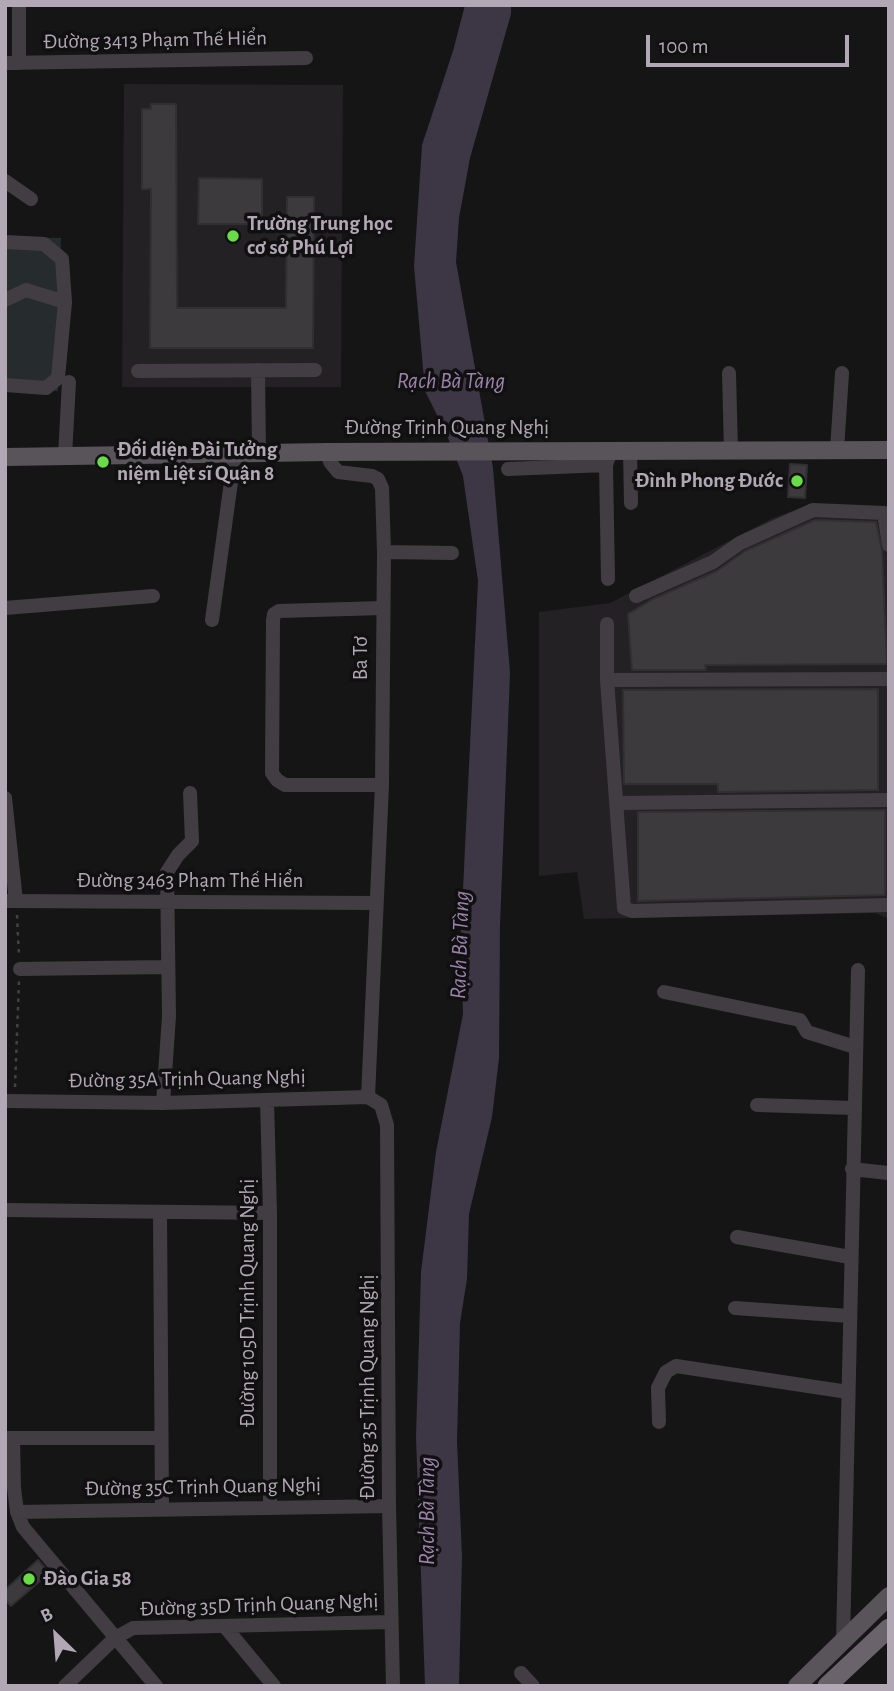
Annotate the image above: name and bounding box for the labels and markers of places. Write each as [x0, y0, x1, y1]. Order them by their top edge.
place label: Trường Trung học cơ sở Phú Lợi [247, 211, 392, 261]
marker: Trường Trung học cơ sở Phú Lợi [225, 228, 241, 244]
place label: Đối diện Đài Tưởng niệm Liệt sĩ Quận 8 [117, 437, 277, 487]
marker: Đối diện Đài Tưởng niệm Liệt sĩ Quận 8 [95, 454, 111, 470]
place label: Đình Phong Đước [635, 468, 783, 494]
marker: Đình Phong Đước [789, 473, 805, 489]
place label: Đào Gia 58 [43, 1566, 132, 1592]
marker: Đào Gia 58 [21, 1571, 37, 1587]

